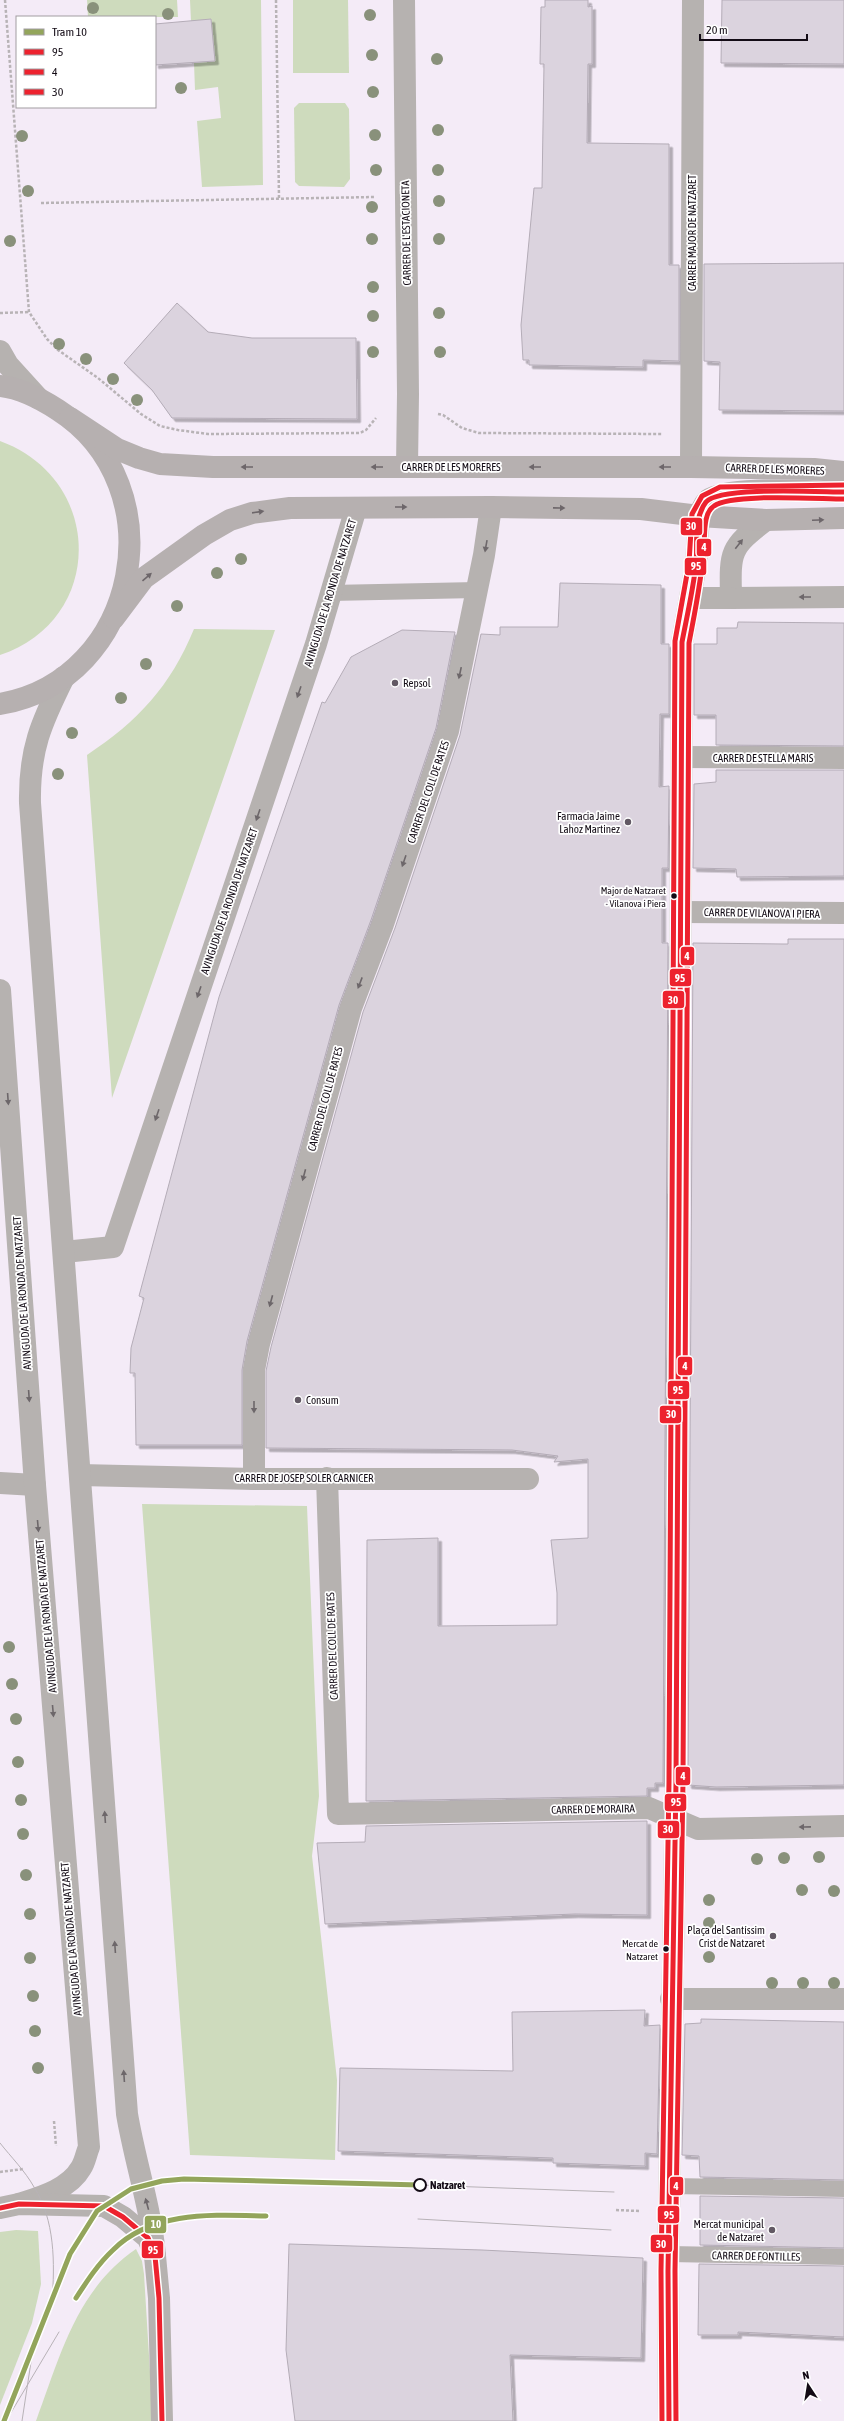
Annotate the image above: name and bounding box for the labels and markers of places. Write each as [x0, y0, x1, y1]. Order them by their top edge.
place label: Repsol [403, 677, 431, 689]
marker: Repsol [390, 678, 400, 688]
place label: Farmacia Jaime Lahoz Martinez [557, 810, 620, 835]
marker: Farmacia Jaime Lahoz Martinez [623, 817, 633, 827]
place label: Major de Natzaret - Vilanova i Piera [601, 885, 666, 909]
marker: Major de Natzaret - Vilanova i Piera [669, 891, 679, 901]
place label: Consum [306, 1394, 339, 1406]
marker: Consum [293, 1395, 303, 1405]
place label: Plaça del Santíssim Crist de Natzaret [687, 1924, 765, 1949]
marker: Plaça del Santíssim Crist de Natzaret [768, 1931, 778, 1941]
place label: Mercat de Natzaret [622, 1938, 658, 1962]
marker: Mercat de Natzaret [661, 1944, 671, 1954]
marker: Natzaret [413, 2178, 427, 2192]
place label: Natzaret [430, 2179, 466, 2191]
place label: Mercat municipal de Natzaret [694, 2218, 764, 2243]
marker: Mercat municipal de Natzaret [767, 2225, 777, 2235]

